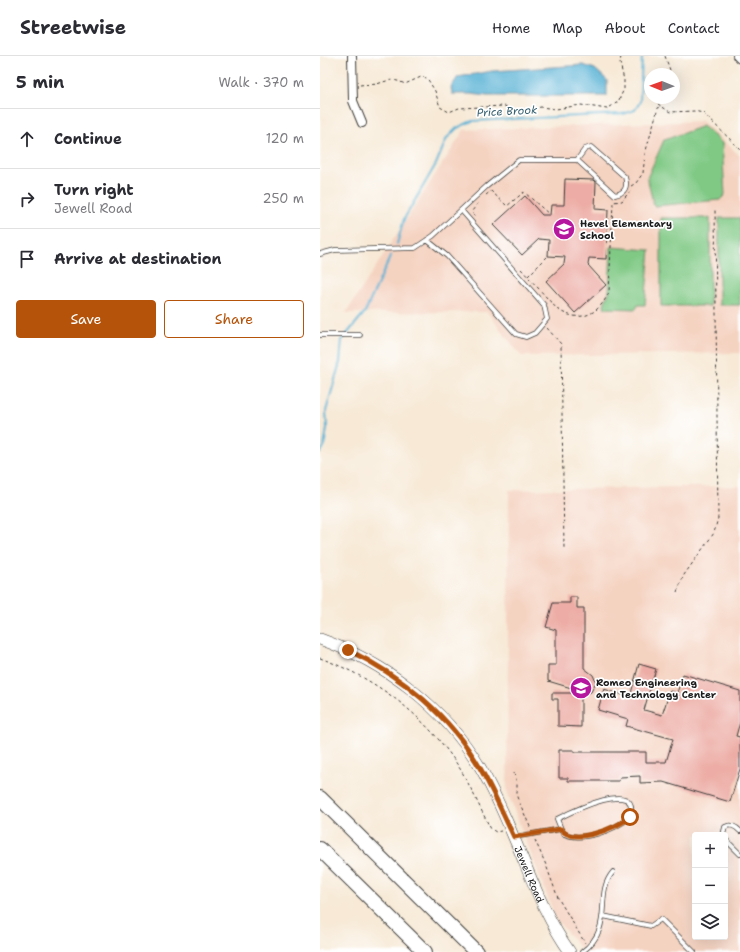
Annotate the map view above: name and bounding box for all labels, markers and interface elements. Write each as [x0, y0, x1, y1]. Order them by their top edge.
text: Streetwise [20, 15, 126, 40]
text: Home [492, 19, 531, 37]
text: Map [553, 19, 583, 37]
text: About [605, 19, 646, 37]
text: Contact [668, 19, 720, 37]
north arrow [644, 68, 680, 104]
text: 5 min [16, 71, 64, 93]
text: Walk · 370 m [219, 74, 304, 91]
water label: Price Brook [476, 102, 538, 121]
icon: ahead [16, 128, 38, 150]
text: Continue [54, 129, 122, 149]
text: 120 m [266, 130, 304, 147]
text: Turn right [54, 180, 134, 200]
icon: right [16, 188, 38, 210]
text: 250 m [263, 190, 304, 207]
text: Jewell Road [54, 200, 132, 217]
school or university icon: Hevel Elementary School [551, 216, 577, 242]
place label: Hevel Elementary School [580, 217, 672, 242]
icon: arrive [16, 248, 38, 270]
text: Arrive at destination [54, 249, 222, 269]
button: Save [16, 300, 156, 338]
button: Share [164, 300, 304, 338]
route end [339, 641, 357, 659]
school or university icon: Romeo Engineering and Technology Center [568, 675, 594, 701]
place label: Romeo Engineering and Technology Center [596, 676, 717, 701]
route start [621, 808, 639, 826]
map controls [692, 832, 728, 940]
button: + [692, 832, 728, 868]
street label: Jewell Road [511, 844, 547, 905]
button: − [692, 868, 728, 904]
button: layers [692, 904, 728, 940]

